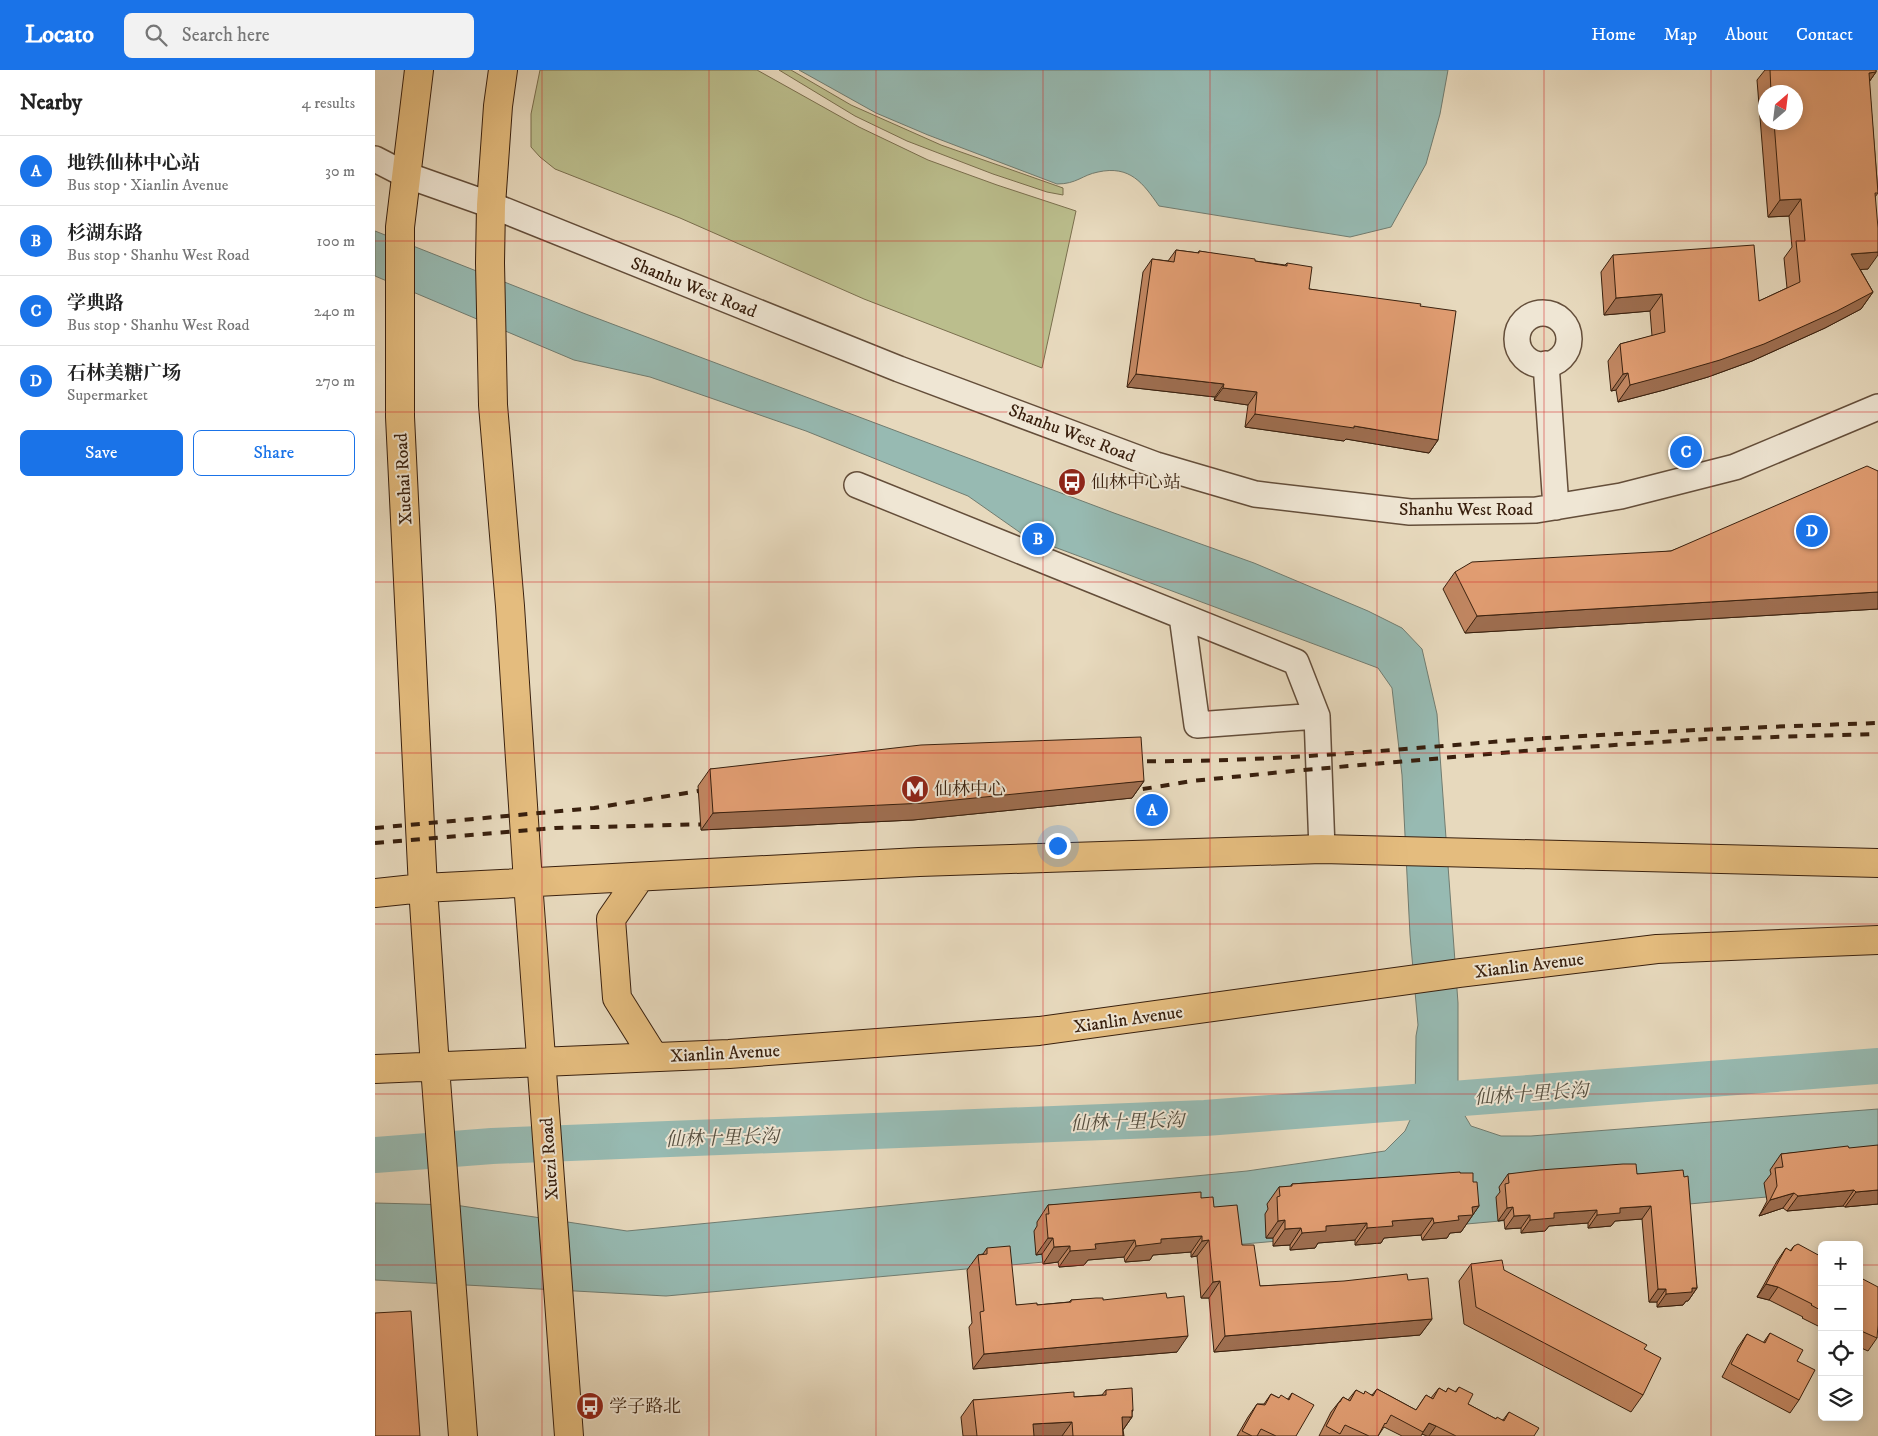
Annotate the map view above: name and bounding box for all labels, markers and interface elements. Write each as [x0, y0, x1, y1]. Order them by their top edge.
search box [124, 13, 474, 58]
text: Locato [25, 20, 94, 50]
icon: search [142, 21, 170, 49]
text: Search here [182, 24, 270, 47]
text: Home [1591, 24, 1636, 46]
text: Map [1664, 24, 1697, 46]
text: About [1725, 24, 1768, 46]
text: Contact [1796, 24, 1853, 46]
north arrow [1758, 85, 1803, 130]
text: Nearby [20, 90, 82, 116]
text: 4 results [302, 93, 355, 113]
text: 地铁仙林中心站 [67, 152, 200, 175]
text: A [31, 161, 41, 181]
text: 30 m [325, 161, 355, 181]
text: Bus stop · Xianlin Avenue [67, 175, 228, 195]
text: 杉湖东路 [67, 222, 143, 245]
text: B [31, 231, 41, 251]
text: 100 m [317, 231, 355, 251]
text: Bus stop · Shanhu West Road [67, 245, 250, 265]
street label: Shanhu West Road [627, 253, 760, 323]
text: 学典路 [67, 292, 124, 315]
text: C [31, 301, 41, 321]
text: 240 m [314, 301, 355, 321]
text: Bus stop · Shanhu West Road [67, 315, 250, 335]
text: 石林美糖广场 [67, 362, 181, 385]
text: D [30, 371, 42, 391]
text: 270 m [315, 371, 355, 391]
text: Supermarket [67, 385, 148, 405]
street label: Shanhu West Road [1005, 400, 1138, 468]
button: Save [20, 430, 183, 476]
button: Share [193, 430, 355, 476]
street label: Xuehai Road [391, 432, 417, 525]
pin: C [1670, 433, 1702, 471]
bus stop icon: 仙林中心站 [1057, 467, 1087, 497]
place label: 仙林中心站 [1091, 472, 1181, 494]
street label: Shanhu West Road [1399, 499, 1533, 521]
pin: D [1796, 512, 1828, 550]
pin: B [1022, 520, 1054, 558]
metro station icon: 仙林中心 [900, 774, 930, 804]
place label: 仙林中心 [934, 779, 1006, 801]
pin: A [1136, 791, 1168, 829]
your location [1045, 833, 1071, 859]
street label: Xianlin Avenue [1473, 948, 1585, 984]
street label: Xianlin Avenue [1072, 1001, 1184, 1039]
street label: Xianlin Avenue [670, 1040, 781, 1068]
water label: 仙林十里长沟 [1473, 1079, 1592, 1110]
water label: 仙林十里长沟 [1070, 1109, 1187, 1136]
street label: Xuezi Road [536, 1117, 564, 1201]
water label: 仙林十里长沟 [665, 1125, 782, 1152]
map controls [1818, 1241, 1863, 1421]
button: + [1818, 1241, 1863, 1286]
button: − [1818, 1286, 1863, 1331]
button: locate [1818, 1331, 1863, 1376]
button: layers [1818, 1376, 1863, 1421]
bus stop icon: 学子路北 [575, 1391, 605, 1421]
place label: 学子路北 [609, 1396, 681, 1418]

